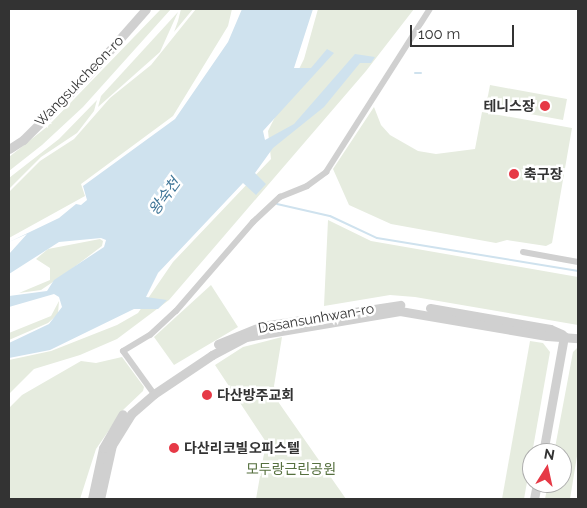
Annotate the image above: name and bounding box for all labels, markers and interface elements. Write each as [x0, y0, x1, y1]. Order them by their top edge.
scale bar [412, 15, 516, 47]
text: 100 m [418, 25, 460, 43]
street label: Wangsukcheon-ro [31, 32, 127, 130]
place label: 테니스장 [483, 98, 535, 114]
marker: 테니스장 [539, 100, 551, 112]
place label: 축구장 [524, 166, 563, 182]
marker: 축구장 [508, 168, 520, 180]
water label: 왕숙천 [146, 175, 184, 219]
street label: Dasansunhwan-ro [257, 300, 375, 336]
place label: 다산방주교회 [217, 387, 294, 403]
marker: 다산방주교회 [201, 389, 213, 401]
place label: 다산리코빌오피스텔 [184, 440, 300, 456]
marker: 다산리코빌오피스텔 [168, 442, 180, 454]
north arrow [522, 443, 572, 493]
text: N [543, 445, 556, 463]
park label: 모두랑근린공원 [246, 461, 336, 477]

